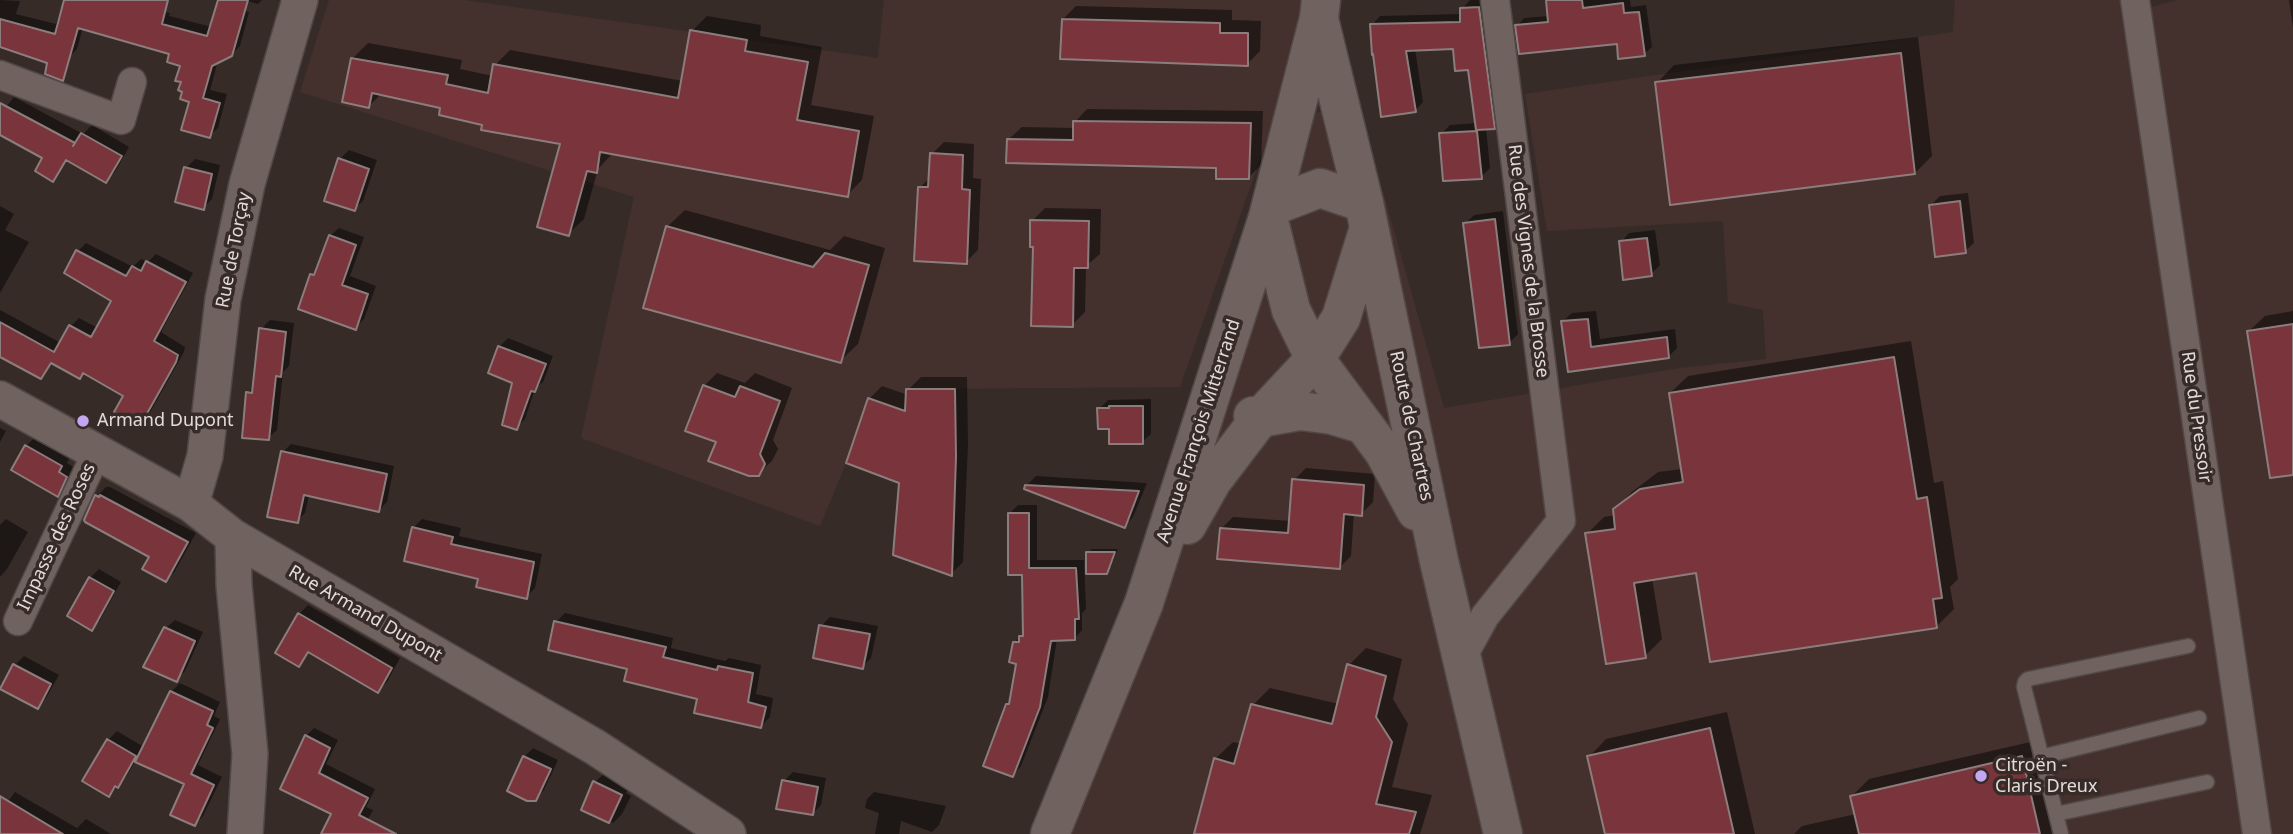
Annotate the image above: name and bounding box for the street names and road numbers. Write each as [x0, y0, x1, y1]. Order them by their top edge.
street label: Rue des Vignes de la Brosse [1503, 143, 1553, 379]
street label: Rue de Torçay [212, 190, 256, 310]
street label: Avenue François Mitterrand [1153, 316, 1245, 546]
street label: Route de Chartres [1385, 349, 1437, 503]
street label: Rue du Pressoir [2176, 350, 2216, 484]
street label: Impasse des Roses [13, 460, 101, 614]
street label: Rue Armand Dupont [284, 561, 446, 667]

